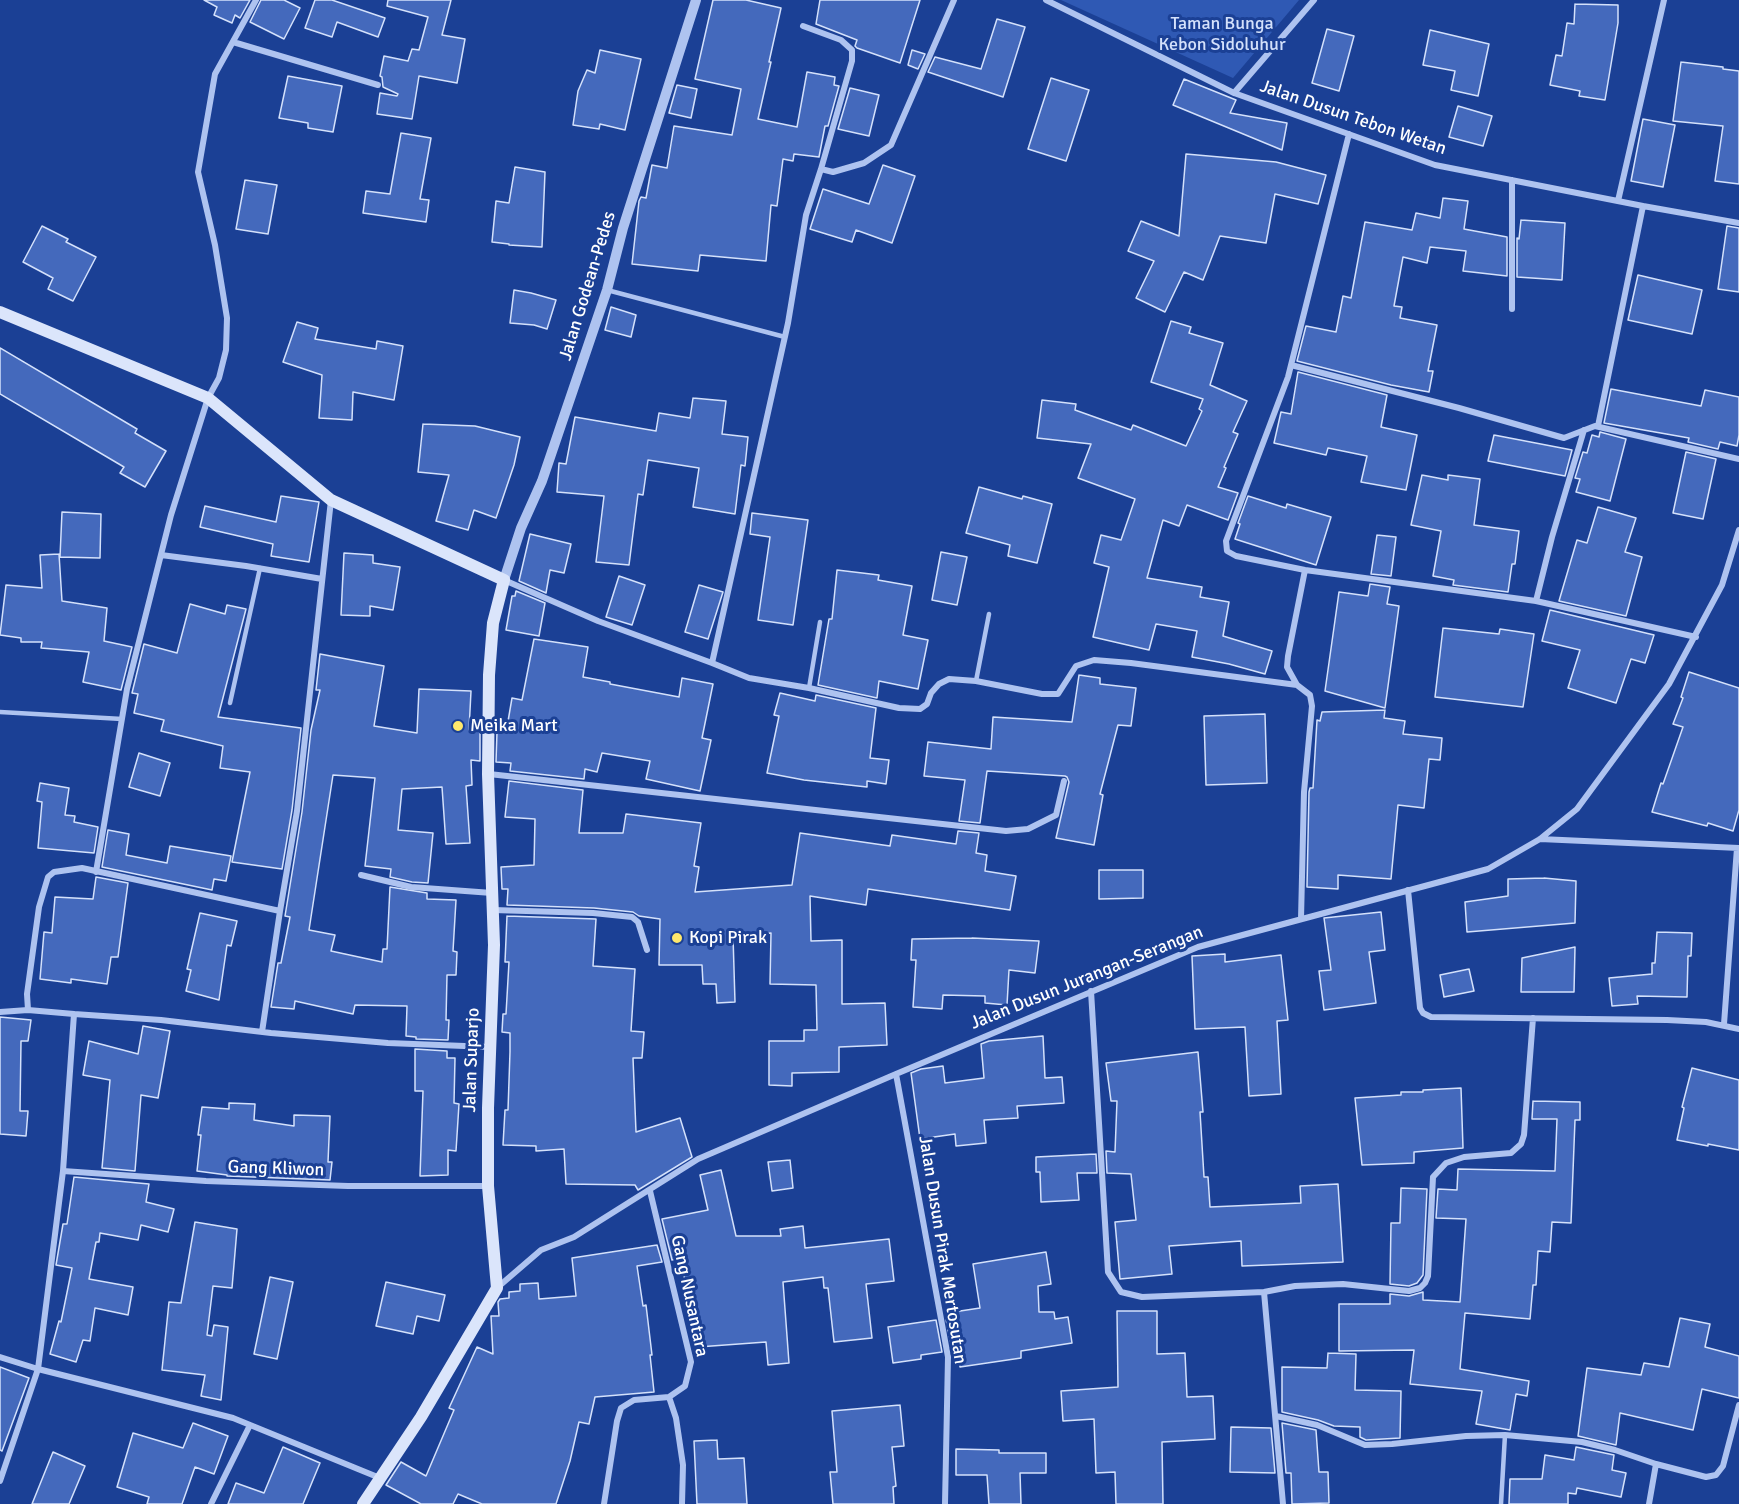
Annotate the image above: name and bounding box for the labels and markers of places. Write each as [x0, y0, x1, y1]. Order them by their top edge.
place label: Meika Mart [470, 715, 557, 737]
marker: Meika Mart [451, 719, 465, 733]
place label: Kopi Pirak [689, 927, 767, 949]
marker: Kopi Pirak [670, 931, 684, 945]

